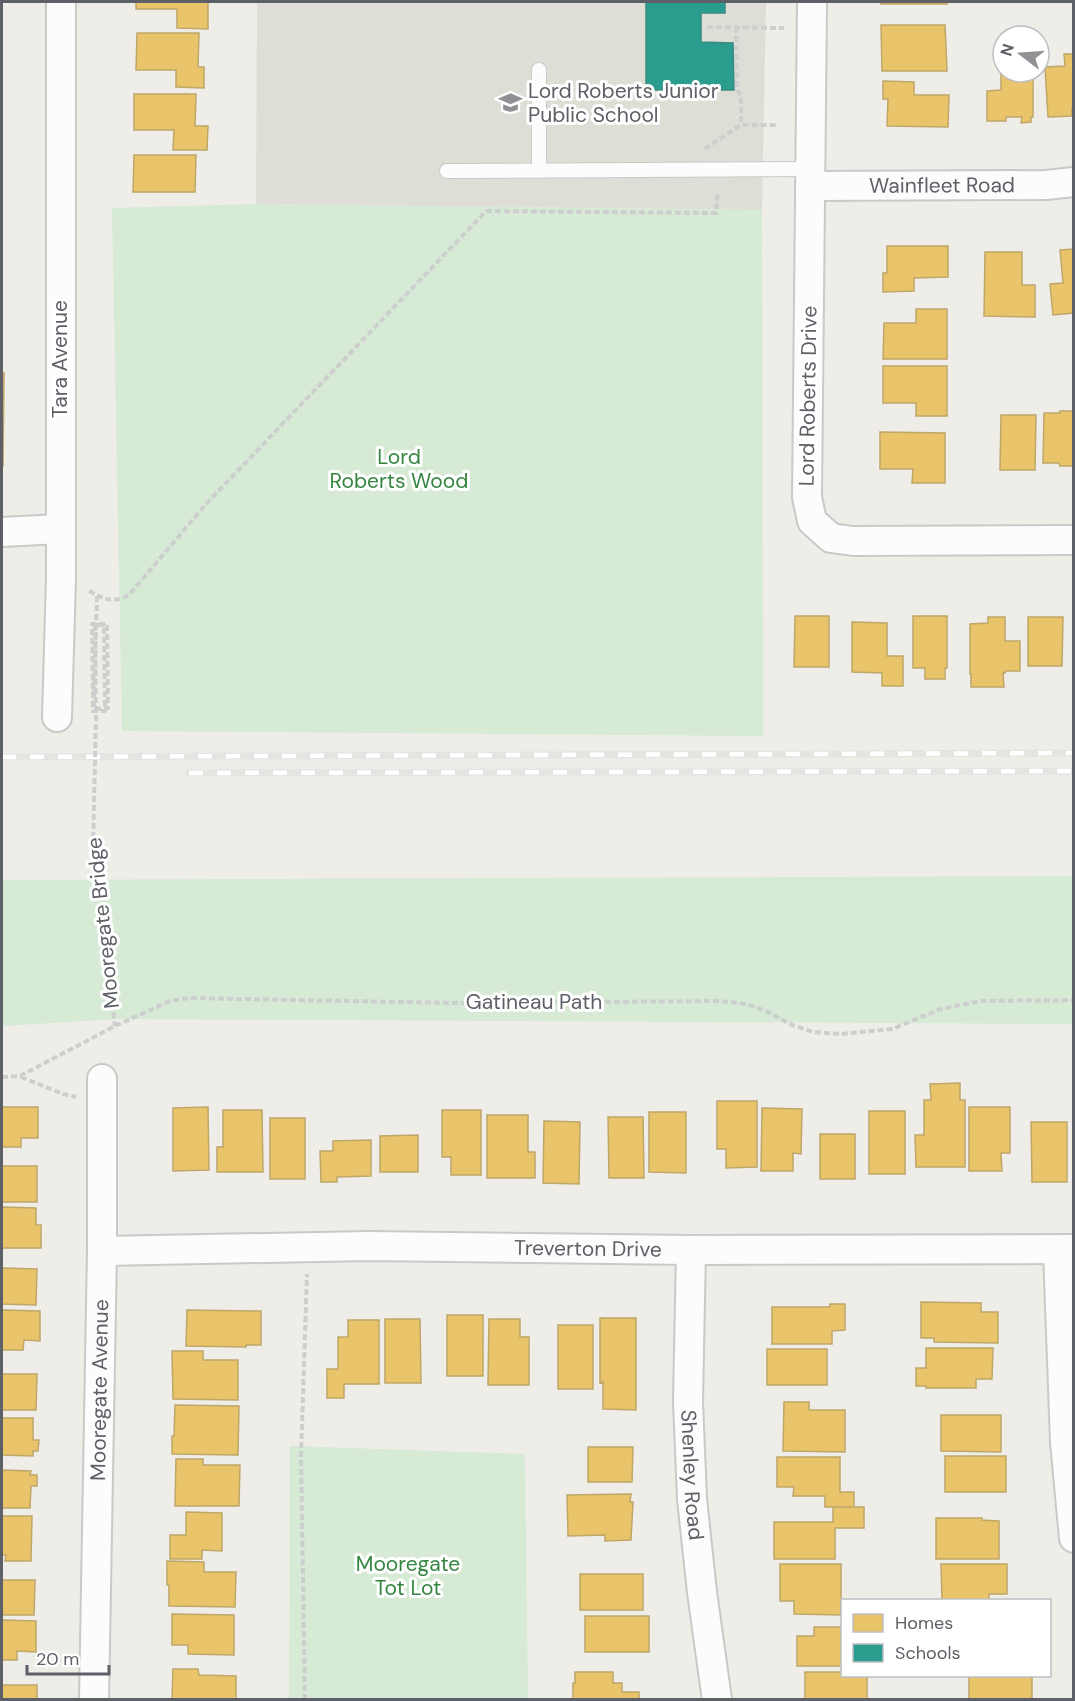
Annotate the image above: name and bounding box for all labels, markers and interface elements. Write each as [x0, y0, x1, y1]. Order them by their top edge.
north arrow [991, 24, 1051, 84]
text: N [995, 41, 1019, 58]
place label: Lord Roberts Junior Public School [528, 77, 719, 129]
school or university icon: Lord Roberts Junior Public School [497, 90, 523, 116]
street label: Wainfleet Road [869, 171, 1015, 200]
street label: Tara Avenue [46, 300, 74, 418]
street label: Lord Roberts Drive [792, 305, 824, 486]
park label: Lord Roberts Wood [330, 443, 468, 495]
street label: Mooregate Bridge [80, 836, 126, 1010]
street label: Gatineau Path [466, 988, 602, 1016]
street label: Treverton Drive [514, 1234, 662, 1264]
street label: Mooregate Avenue [84, 1299, 115, 1481]
street label: Shenley Road [674, 1409, 710, 1541]
park label: Mooregate Tot Lot [356, 1550, 460, 1602]
legend [841, 1599, 1051, 1677]
text: Homes [895, 1611, 953, 1635]
scale bar [27, 1638, 110, 1676]
text: Schools [895, 1641, 960, 1665]
text: 20 m [36, 1647, 79, 1671]

